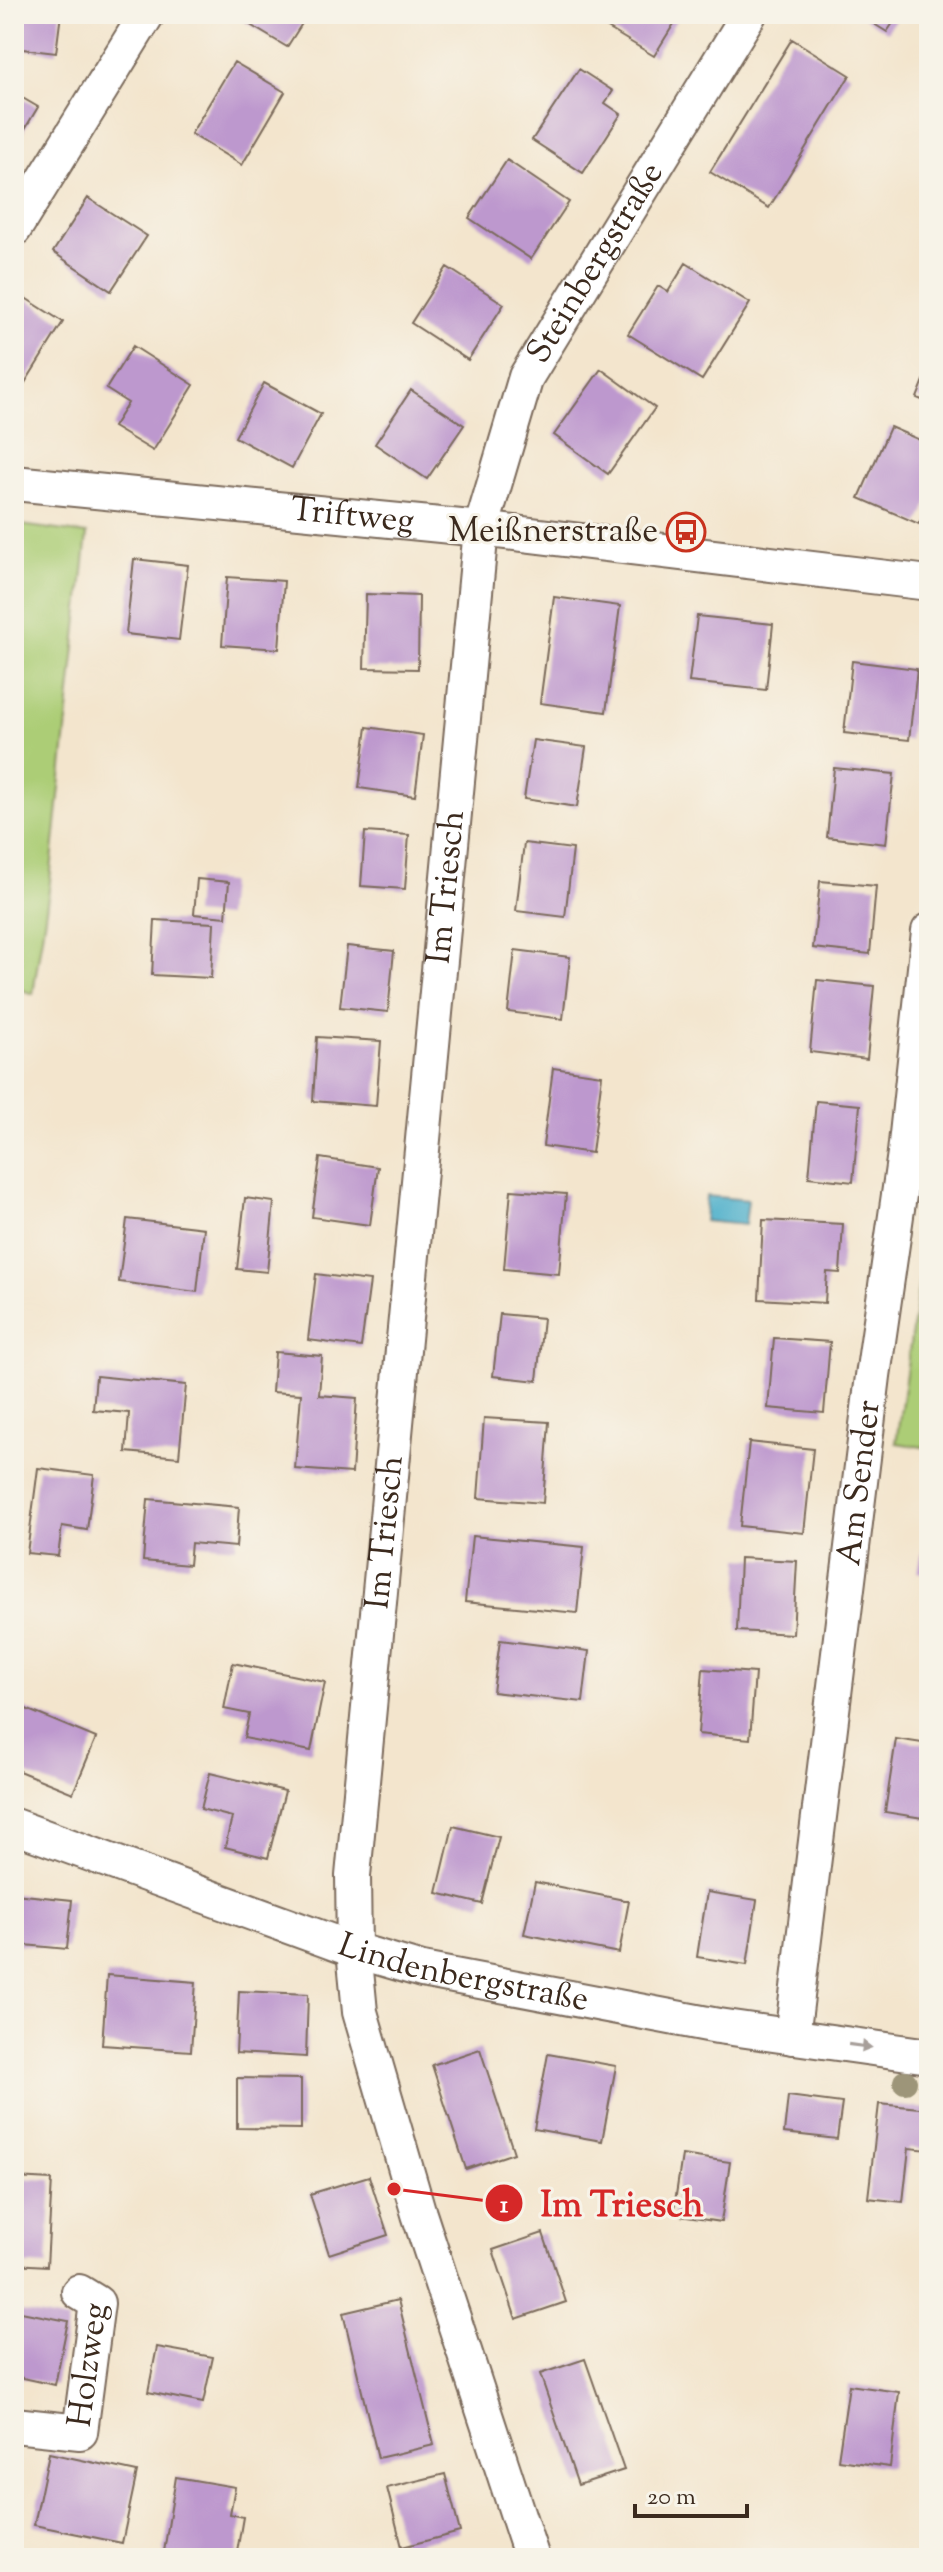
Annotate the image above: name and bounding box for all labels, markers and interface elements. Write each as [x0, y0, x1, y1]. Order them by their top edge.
street label: Steinbergstraße [515, 153, 677, 373]
street label: Triftweg [288, 486, 416, 547]
place label: Meißnerstraße [448, 508, 658, 557]
bus stop icon: Meißnerstraße [665, 511, 707, 553]
street label: Im Triesch [415, 808, 479, 966]
street label: Am Sender [825, 1397, 894, 1569]
street label: Im Triesch [354, 1453, 417, 1611]
street label: Lindenbergstraße [331, 1922, 593, 2025]
one-way arrow [848, 2040, 873, 2053]
callout: Im Triesch [484, 2173, 719, 2233]
text: Im Triesch [540, 2181, 704, 2233]
text: 1 [500, 2189, 509, 2223]
street label: Holzweg [56, 2300, 121, 2430]
scale bar [635, 2468, 747, 2518]
text: 20 m [647, 2481, 696, 2515]

